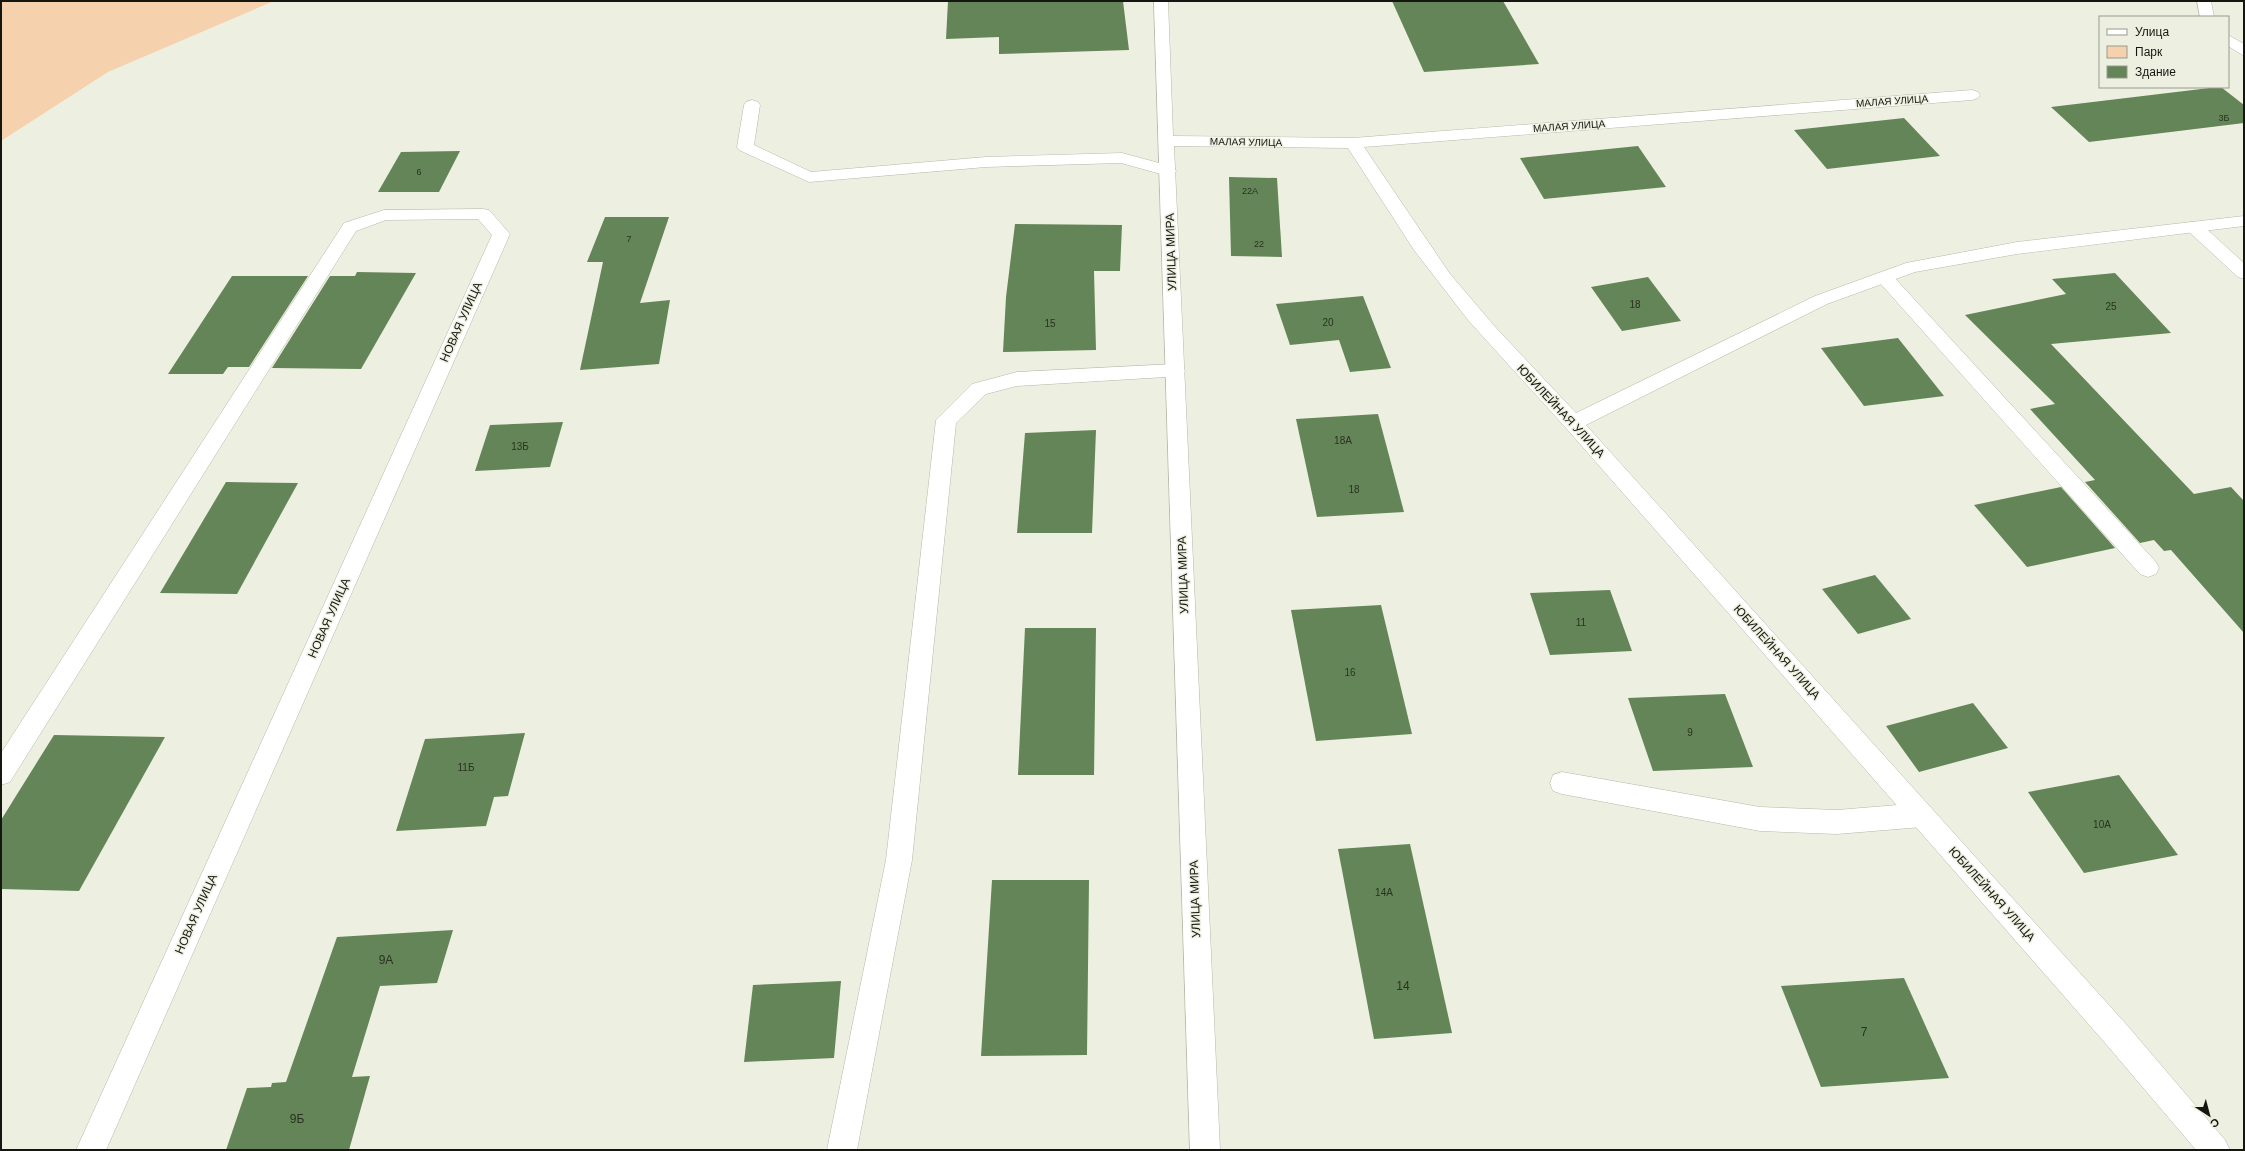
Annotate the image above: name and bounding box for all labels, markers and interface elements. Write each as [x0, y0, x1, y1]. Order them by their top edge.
legend [2099, 16, 2229, 88]
text: Улица [2135, 25, 2169, 39]
text: Парк [2135, 45, 2163, 59]
text: Здание [2135, 65, 2176, 79]
street label: МАЛАЯ УЛИЦА [1856, 93, 1929, 109]
house number: 3Б [2219, 113, 2230, 123]
street label: МАЛАЯ УЛИЦА [1533, 118, 1606, 134]
street label: МАЛАЯ УЛИЦА [1210, 136, 1283, 148]
house number: 6 [416, 167, 422, 177]
house number: 22А [1242, 186, 1258, 196]
street label: УЛИЦА МИРА [1163, 213, 1179, 291]
house number: 7 [626, 234, 632, 244]
house number: 22 [1254, 239, 1264, 249]
street label: НОВАЯ УЛИЦА [437, 280, 485, 364]
house number: 18 [1629, 299, 1641, 310]
house number: 25 [2105, 301, 2117, 312]
house number: 20 [1322, 317, 1334, 328]
house number: 15 [1044, 318, 1056, 329]
street label: ЮБИЛЕЙНАЯ УЛИЦА [1514, 361, 1609, 461]
house number: 18А [1334, 435, 1352, 446]
house number: 13Б [511, 441, 529, 452]
house number: 18 [1348, 484, 1360, 495]
street label: УЛИЦА МИРА [1175, 536, 1191, 614]
street label: НОВАЯ УЛИЦА [305, 576, 353, 660]
street label: ЮБИЛЕЙНАЯ УЛИЦА [1731, 601, 1824, 702]
house number: 11 [1576, 617, 1587, 628]
house number: 16 [1344, 667, 1356, 678]
house number: 9 [1687, 727, 1693, 738]
house number: 11Б [458, 762, 475, 773]
house number: 10А [2093, 819, 2111, 830]
street label: ЮБИЛЕЙНАЯ УЛИЦА [1946, 843, 2039, 944]
street label: УЛИЦА МИРА [1187, 860, 1203, 938]
street label: НОВАЯ УЛИЦА [172, 872, 220, 956]
house number: 14А [1375, 887, 1393, 898]
house number: 9А [379, 953, 393, 967]
house number: 14 [1396, 979, 1410, 993]
house number: 7 [1861, 1025, 1868, 1039]
north arrow [2189, 1095, 2229, 1135]
house number: 9Б [290, 1112, 304, 1126]
text: С [2208, 1116, 2222, 1130]

